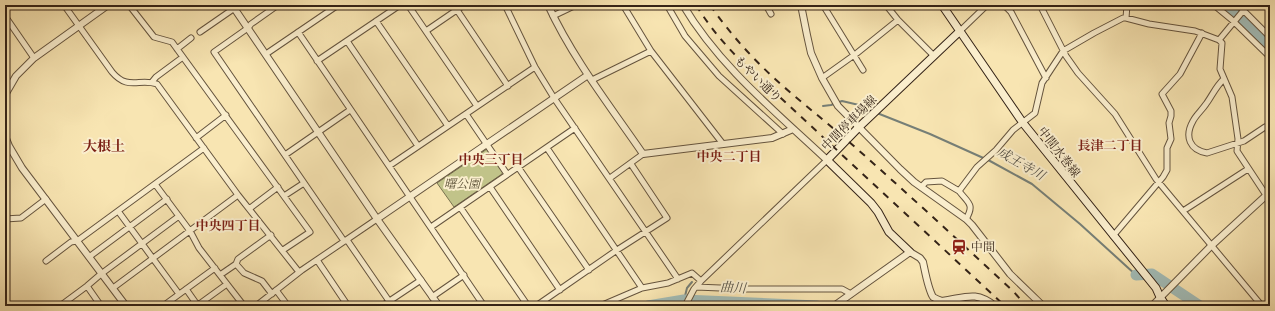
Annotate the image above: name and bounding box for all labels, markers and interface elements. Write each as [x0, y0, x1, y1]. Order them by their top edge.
street label: もやい通り [732, 53, 784, 105]
street label: 中間停車場線 [819, 93, 879, 153]
street label: 中間水巻線 [1035, 124, 1083, 180]
district label: 大根土 [83, 138, 125, 155]
district label: 長津二丁目 [1077, 138, 1143, 154]
water label: 成王寺川 [994, 144, 1049, 185]
district label: 中央二丁目 [696, 149, 762, 165]
district label: 中央三丁目 [458, 152, 524, 168]
park label: 曙公園 [444, 177, 482, 191]
district label: 中央四丁目 [195, 218, 261, 234]
station icon: 中間 [950, 238, 968, 256]
place label: 中間 [971, 240, 995, 254]
water label: 曲川 [720, 279, 748, 297]

